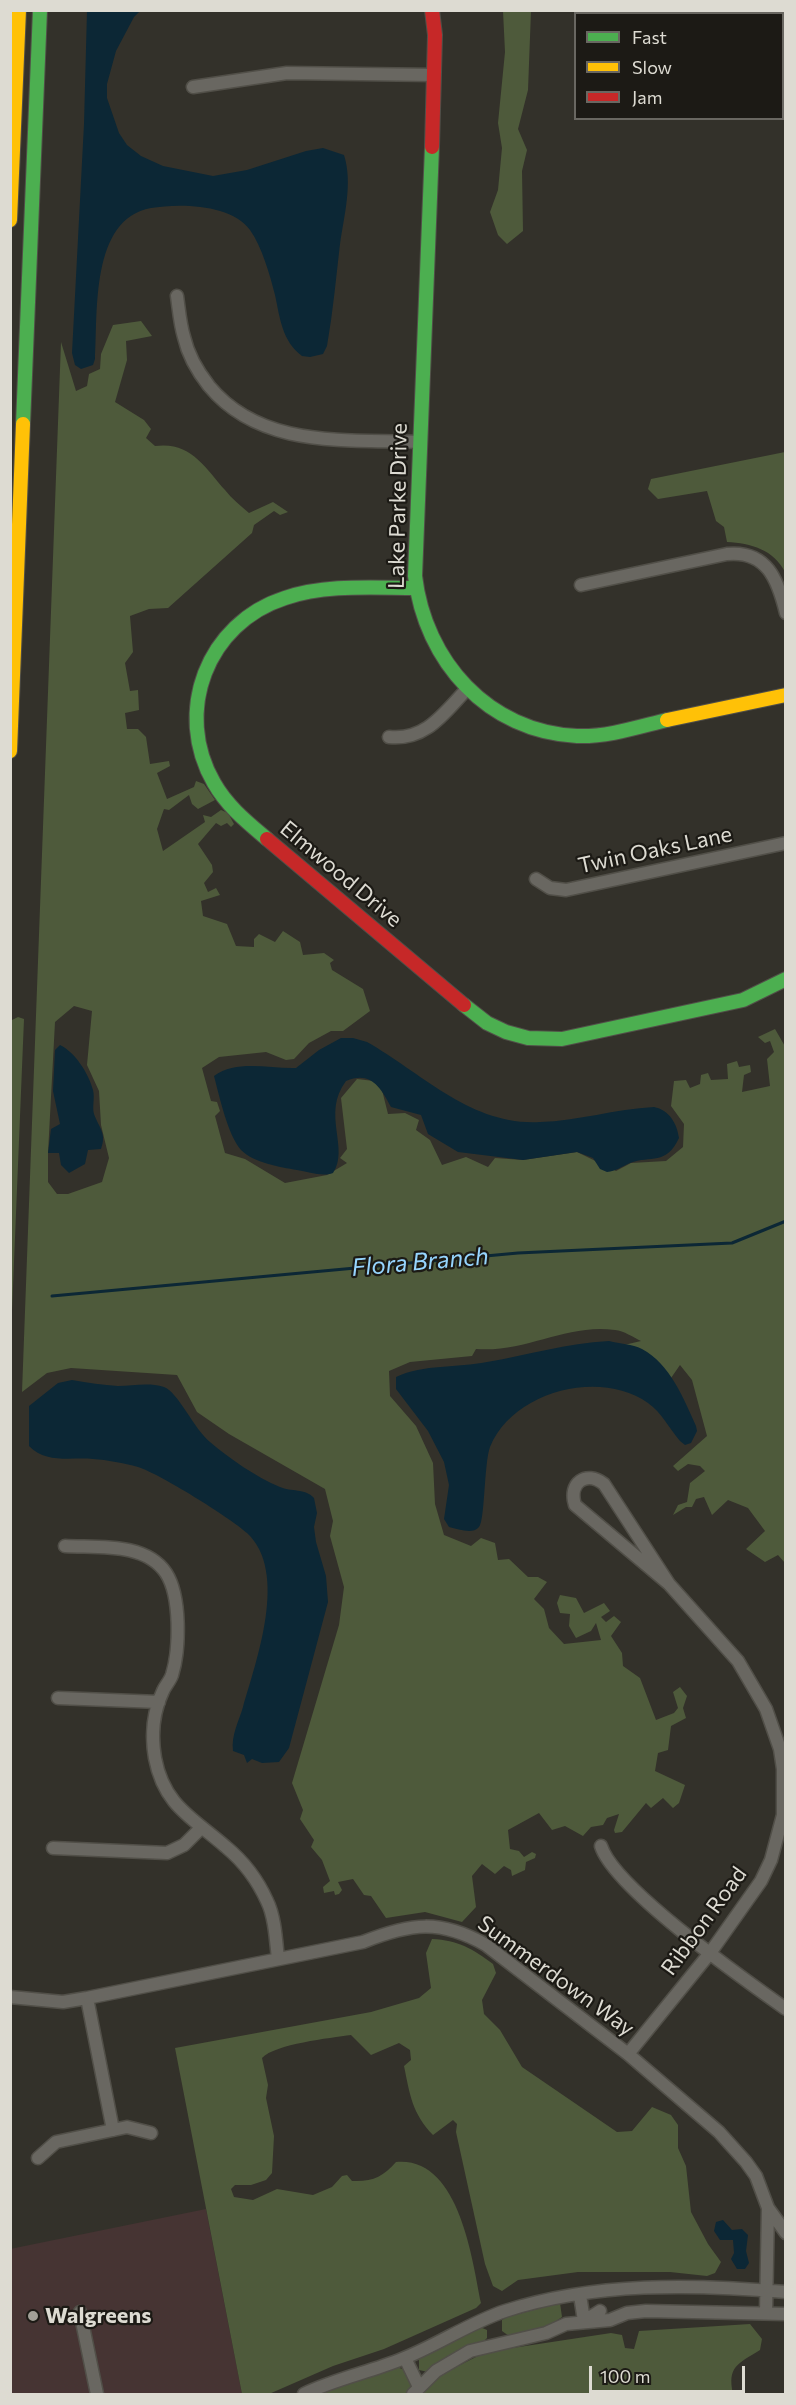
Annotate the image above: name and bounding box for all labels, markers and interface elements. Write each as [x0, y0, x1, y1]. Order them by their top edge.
legend [574, 12, 784, 120]
text: Fast [632, 26, 667, 48]
text: Slow [632, 56, 672, 78]
text: Jam [632, 86, 662, 108]
street label: Lake Parke Drive [383, 423, 413, 589]
street label: Elmwood Drive [275, 815, 407, 933]
street label: Twin Oaks Lane [576, 821, 734, 879]
water label: Flora Branch [350, 1242, 490, 1282]
street label: Ribbon Road [656, 1862, 752, 1980]
street label: Summerdown Way [472, 1910, 640, 2042]
place label: Walgreens [45, 2303, 151, 2329]
marker: Walgreens [26, 2309, 40, 2323]
scale bar [592, 2354, 748, 2392]
text: 100 m [600, 2365, 650, 2387]

